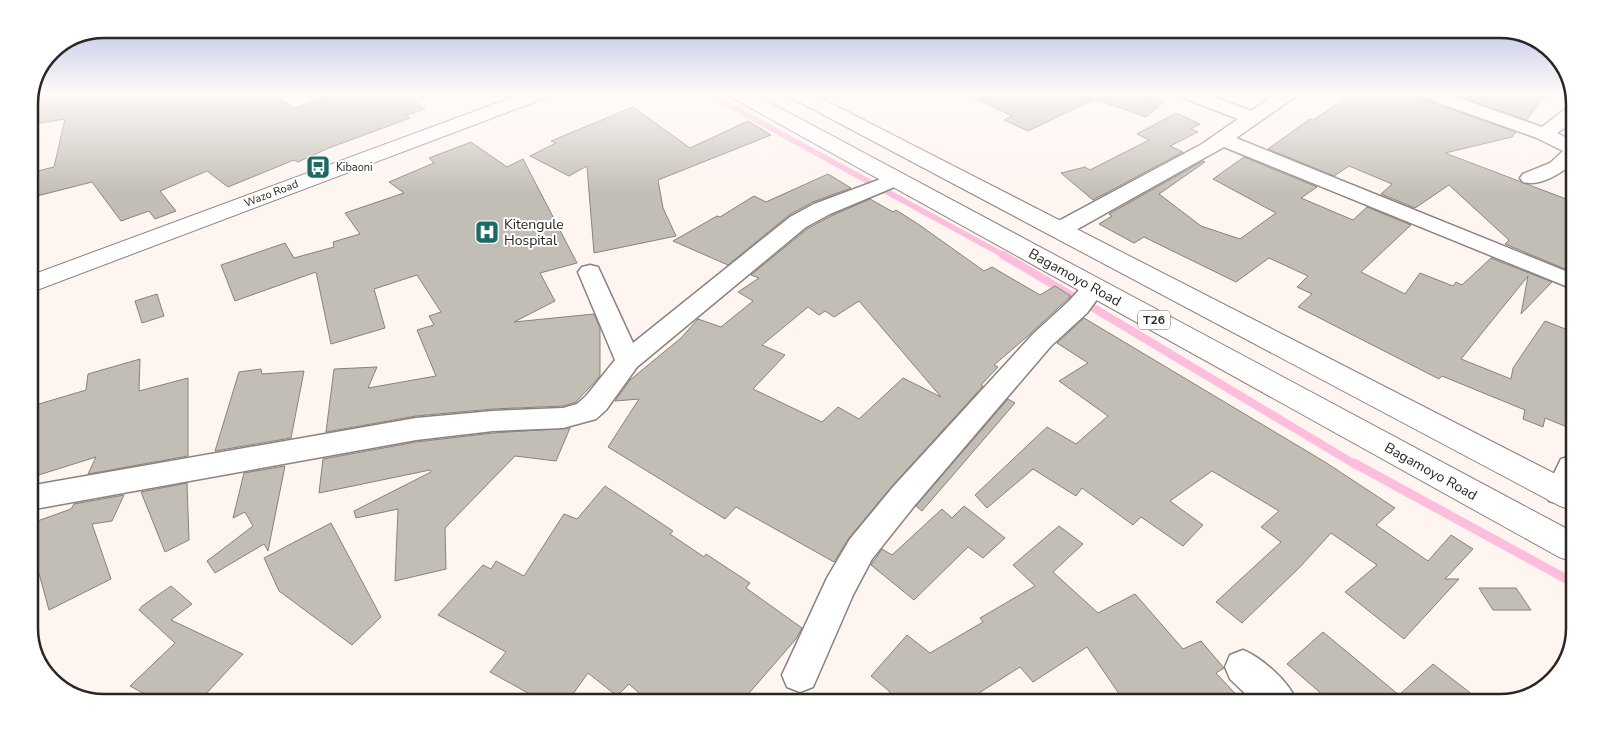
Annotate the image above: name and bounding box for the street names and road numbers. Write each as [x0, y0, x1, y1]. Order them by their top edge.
street label: Wazo Road [242, 176, 300, 211]
street label: Bagamoyo Road [1025, 244, 1125, 311]
road number: T26 [1138, 310, 1170, 330]
street label: Bagamoyo Road [1381, 438, 1481, 505]

